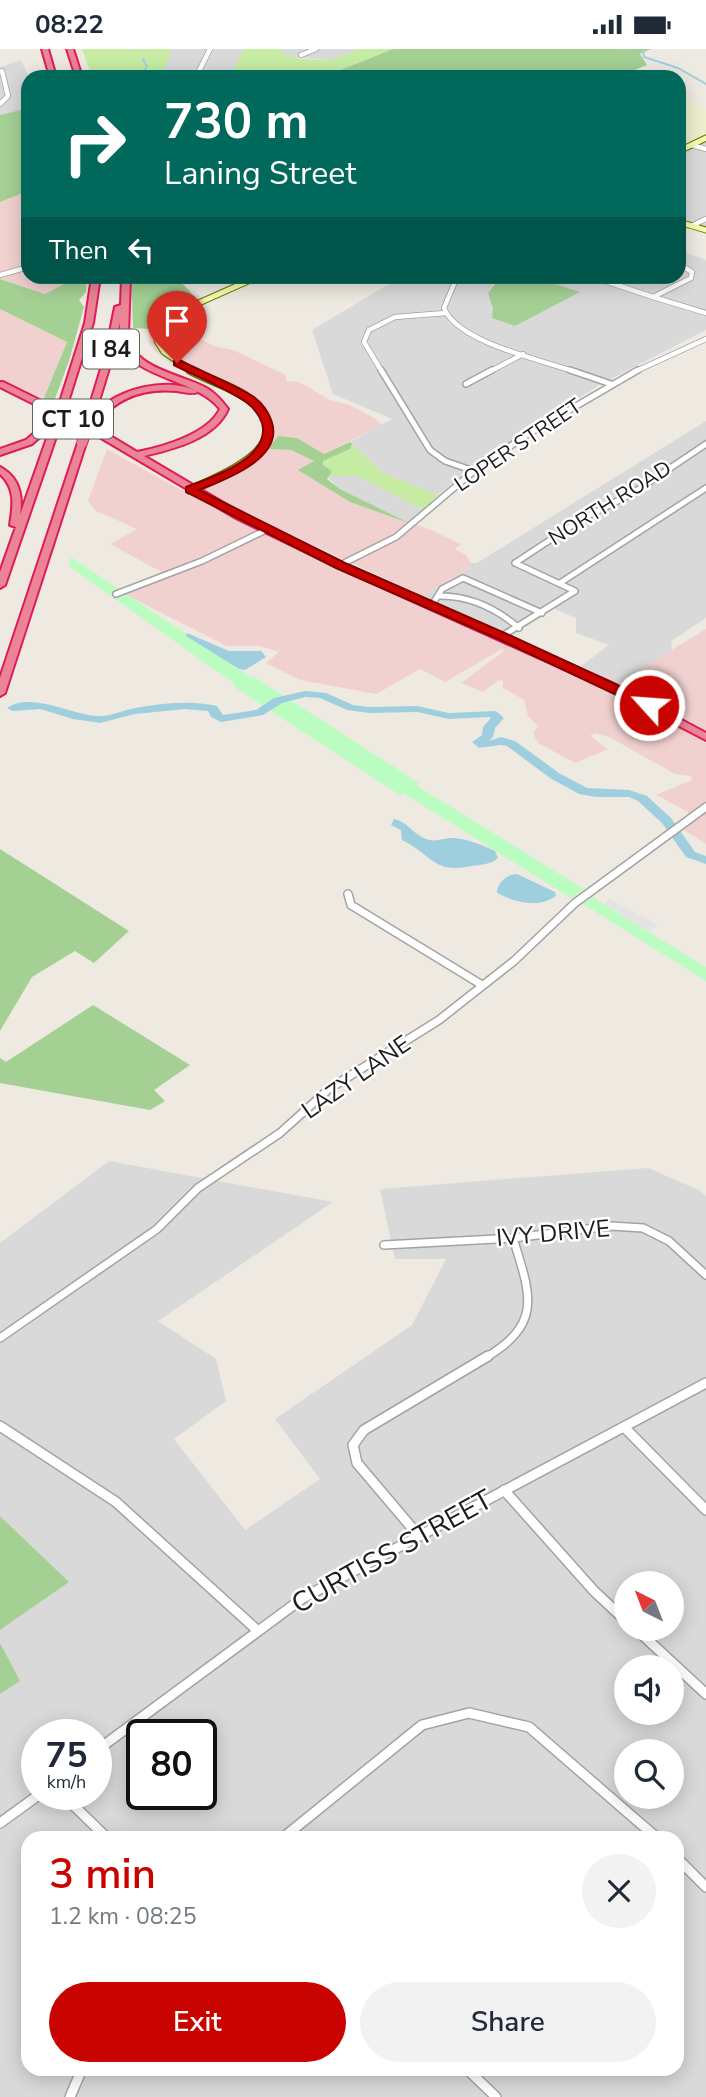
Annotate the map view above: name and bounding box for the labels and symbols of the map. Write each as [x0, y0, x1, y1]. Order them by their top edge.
pin [147, 291, 207, 363]
road number: I 84 [83, 329, 139, 369]
street label: LOPER STREET [449, 392, 587, 498]
road number: CT 10 [33, 399, 113, 439]
street label: NORTH ROAD [543, 454, 677, 552]
position arrow [612, 668, 686, 742]
street label: LAZY LANE [295, 1028, 417, 1126]
street label: IVY DRIVE [495, 1212, 611, 1254]
street label: CURTISS STREET [285, 1481, 500, 1623]
north arrow [614, 1571, 684, 1641]
speed limit sign: 80 [126, 1719, 217, 1810]

